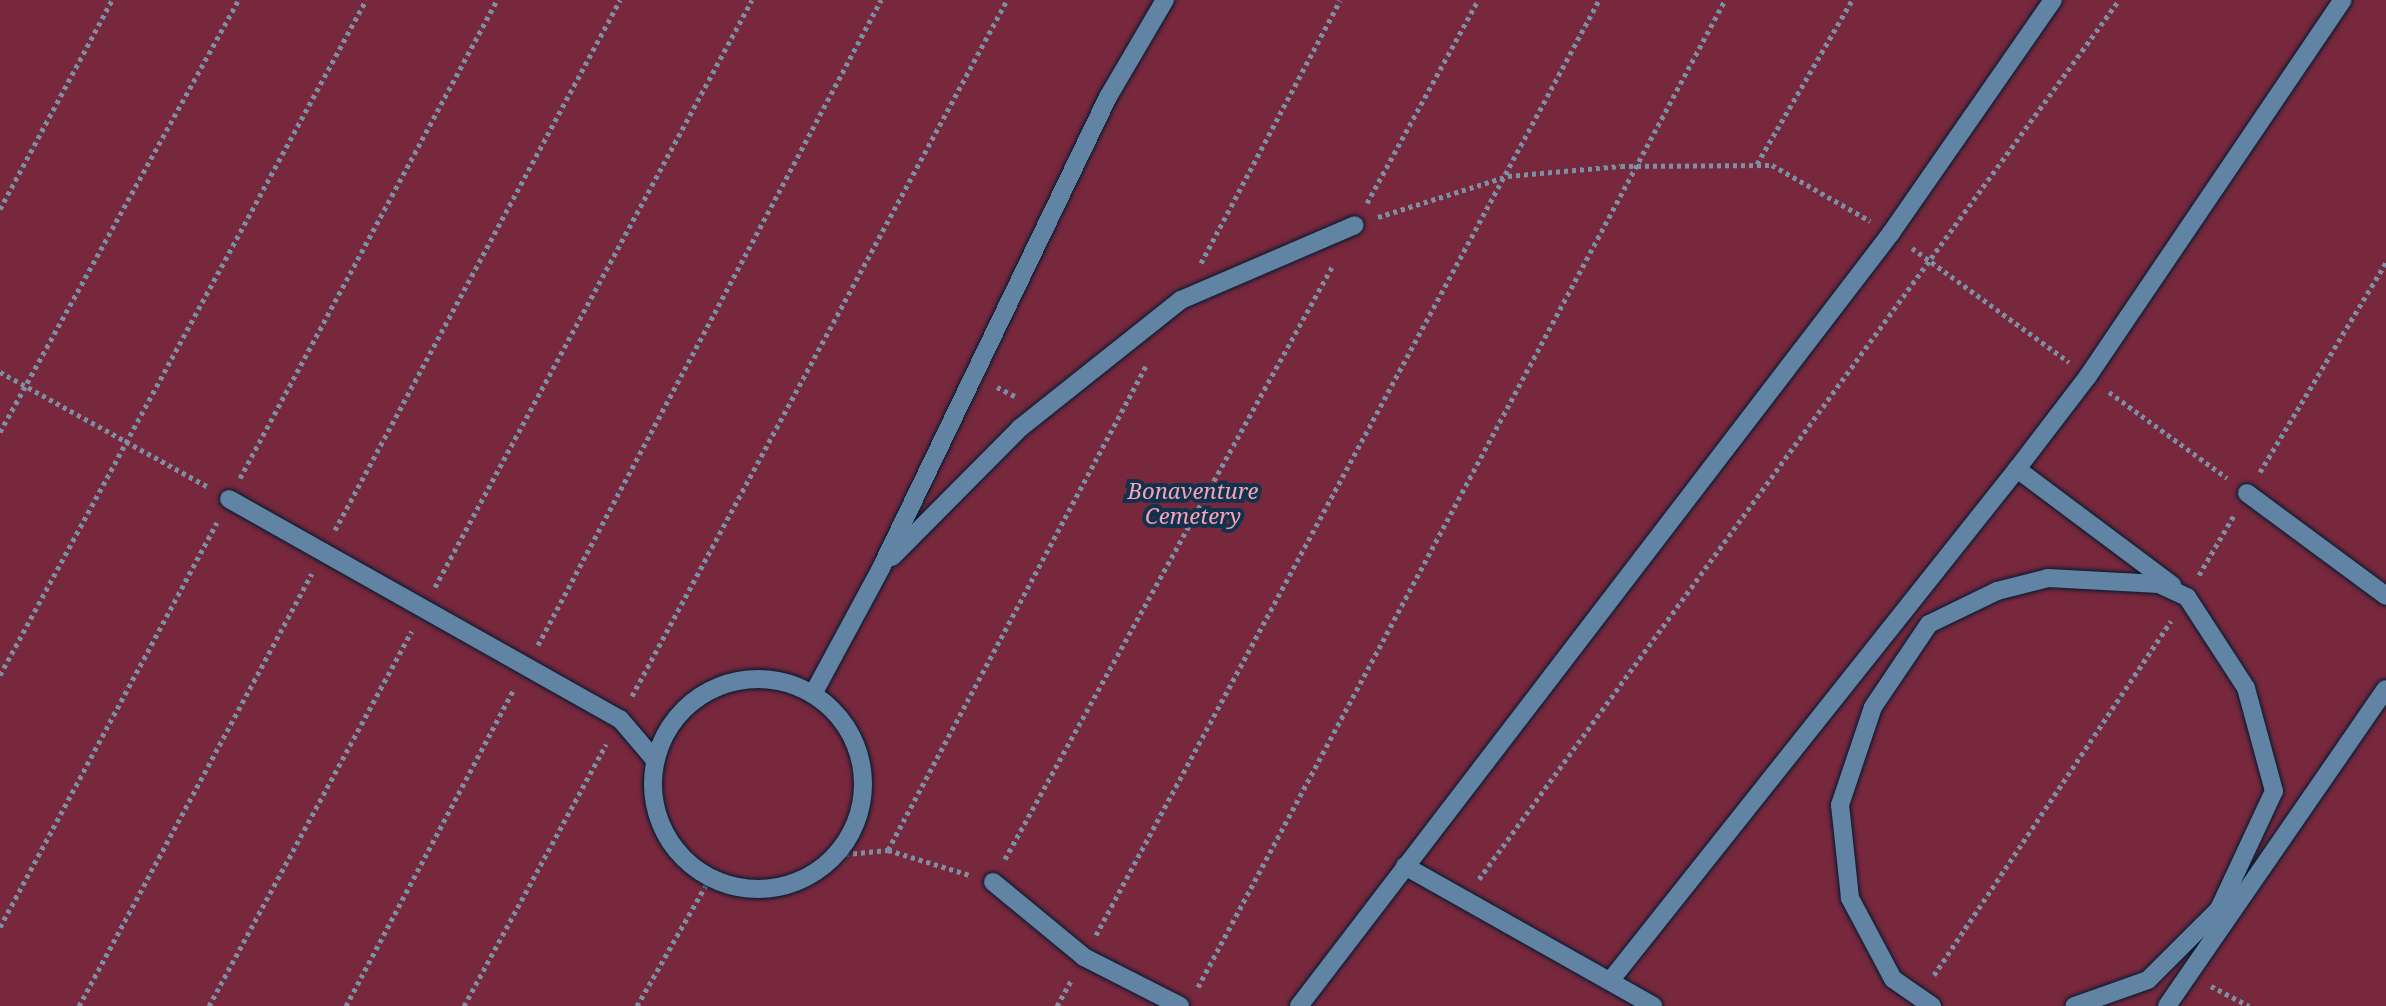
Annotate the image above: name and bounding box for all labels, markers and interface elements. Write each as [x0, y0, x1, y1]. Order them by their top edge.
park label: Bonaventure Cemetery [1128, 477, 1258, 528]

